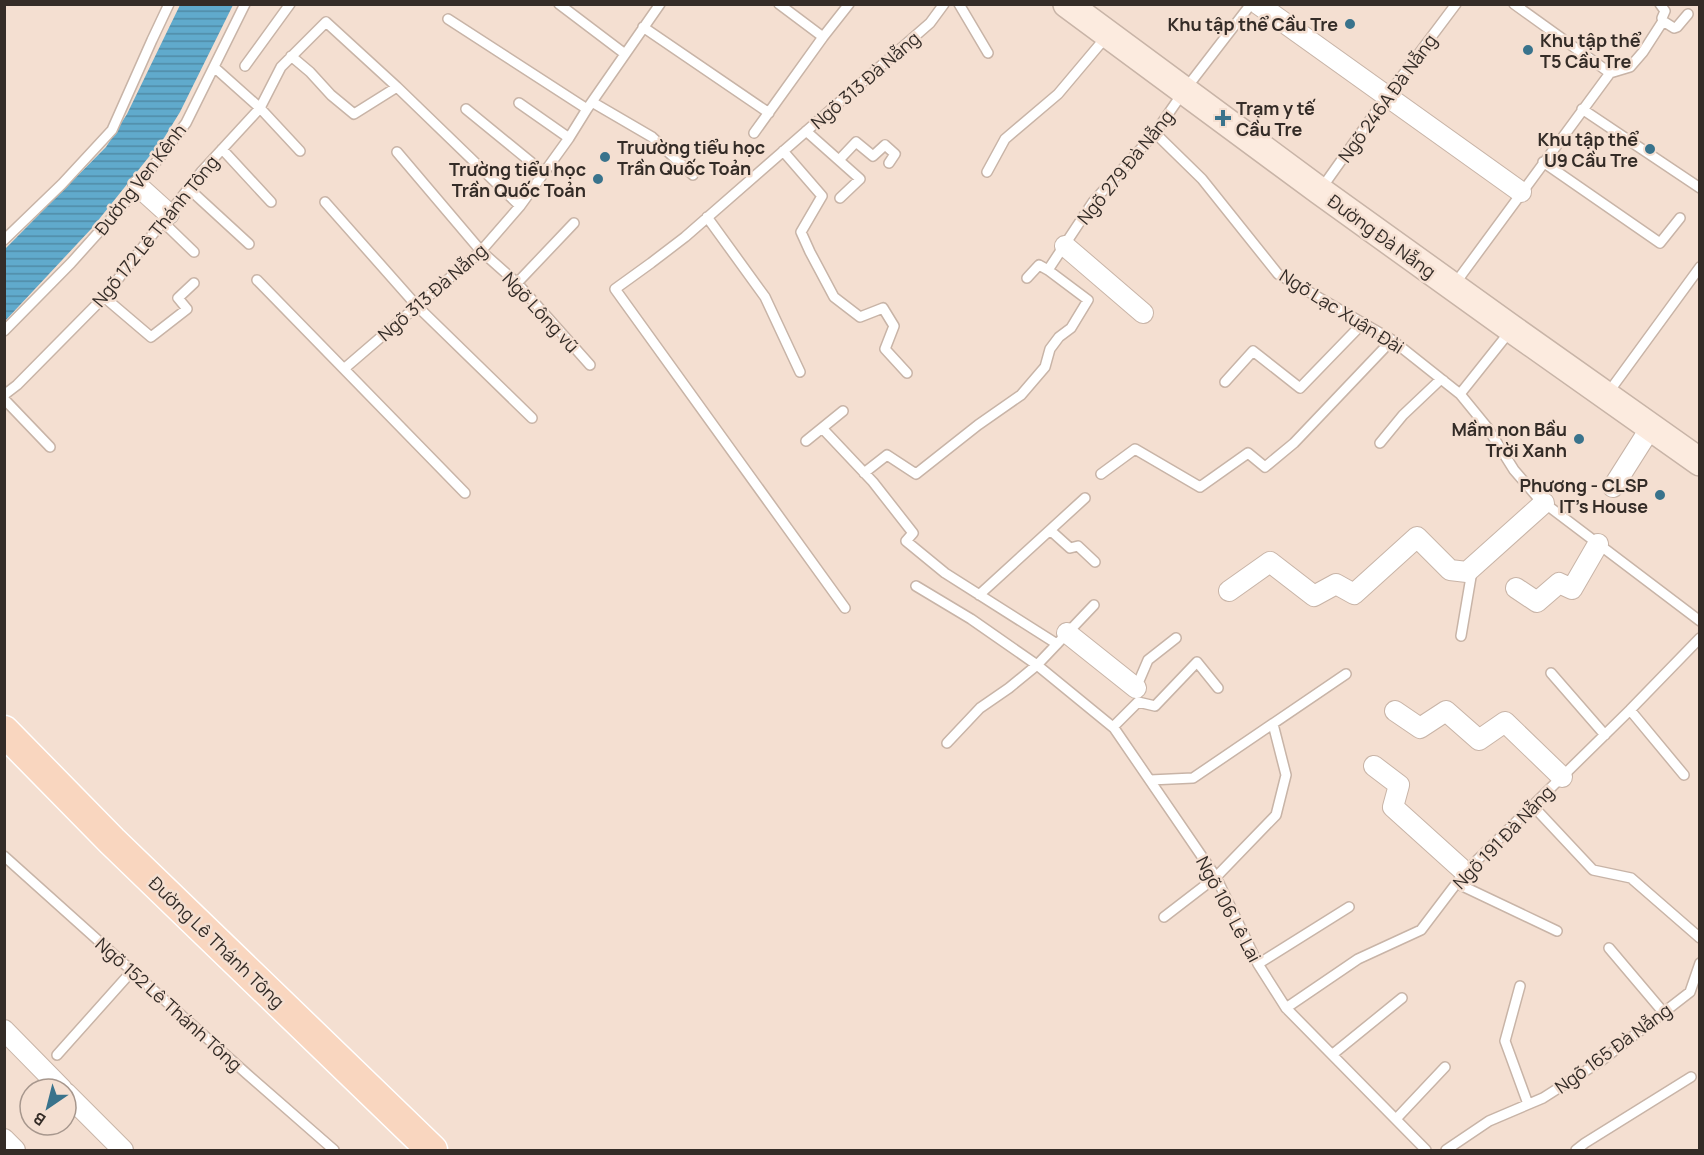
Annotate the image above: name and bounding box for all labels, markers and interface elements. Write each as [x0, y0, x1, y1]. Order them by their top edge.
place label: Khu tập thể Cầu Tre [1168, 12, 1338, 36]
marker: Khu tập thể Cầu Tre [1343, 17, 1357, 31]
street label: Ngõ 313 Đà Nẵng [805, 26, 925, 134]
place label: Khu tập thể T5 Cầu Tre [1540, 28, 1642, 73]
street label: Ngõ 246A Đà Nẵng [1332, 29, 1442, 167]
marker: Khu tập thể T5 Cầu Tre [1521, 43, 1535, 57]
place label: Trạm y tế Cầu Tre [1236, 96, 1316, 141]
street label: Ngõ 279 Đà Nẵng [1071, 105, 1179, 229]
marker: Trạm y tế Cầu Tre [1214, 109, 1232, 127]
street label: Đường Ven Kênh [89, 119, 191, 239]
place label: Khu tập thể U9 Cầu Tre [1537, 127, 1639, 172]
place label: Truường tiểu học Trần Quốc Toản [617, 135, 765, 180]
marker: Khu tập thể U9 Cầu Tre [1643, 142, 1657, 156]
street label: Ngõ 172 Lê Thánh Tông [86, 150, 224, 312]
marker: Truường tiểu học Trần Quốc Toản [598, 150, 612, 164]
place label: Trường tiểu học Trần Quốc Toản [449, 157, 586, 202]
marker: Trường tiểu học Trần Quốc Toản [591, 172, 605, 186]
street label: Đường Đà Nẵng [1323, 189, 1441, 283]
street label: Ngõ 313 Đà Nẵng [372, 238, 492, 346]
street label: Ngõ Lạc Xuân Đài [1275, 263, 1409, 359]
street label: Ngõ Lông vũ [497, 267, 585, 357]
place label: Mầm non Bầu Trời Xanh [1451, 417, 1567, 462]
marker: Mầm non Bầu Trời Xanh [1572, 432, 1586, 446]
place label: Phương - CLSP IT's House [1520, 473, 1648, 518]
marker: Phương - CLSP IT's House [1653, 488, 1667, 502]
street label: Ngõ 191 Đà Nẵng [1447, 780, 1559, 894]
street label: Ngõ 106 Lê Lai [1191, 852, 1267, 966]
street label: Đường Lê Thánh Tông [144, 871, 290, 1013]
street label: Ngõ 152 Lê Thánh Tông [91, 932, 247, 1076]
street label: Ngõ 165 Đà Nẵng [1550, 998, 1676, 1098]
north arrow [18, 1077, 78, 1137]
text: B [29, 1107, 50, 1131]

